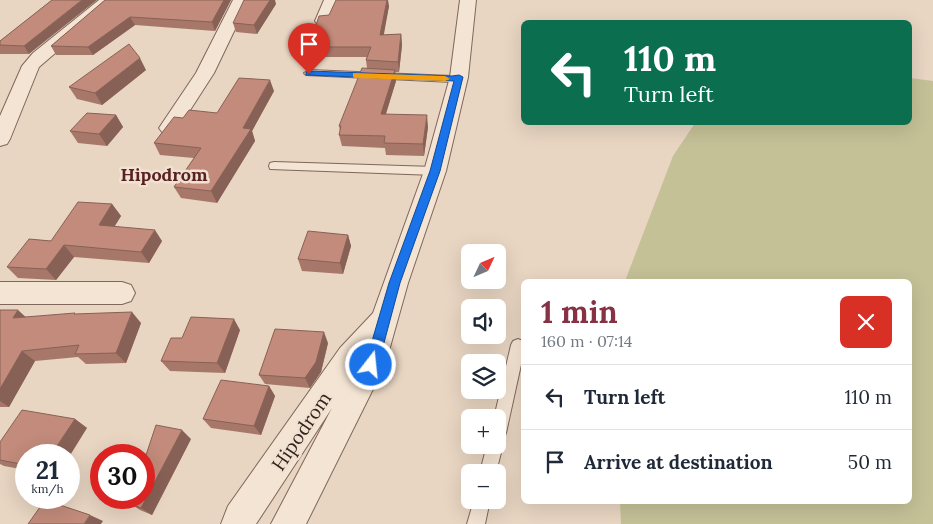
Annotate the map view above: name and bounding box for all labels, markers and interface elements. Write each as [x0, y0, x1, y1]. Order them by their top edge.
pin [288, 23, 330, 74]
icon: arrive [295, 30, 323, 58]
text: 110 m [624, 36, 716, 81]
icon: left [541, 40, 606, 105]
text: Turn left [624, 80, 714, 108]
district label: Hipodrom [120, 163, 208, 186]
north arrow [461, 244, 506, 289]
map controls [461, 244, 506, 509]
text: 1 min [541, 293, 618, 331]
button: close [840, 296, 892, 348]
button: sound [461, 299, 506, 344]
text: 160 m · 07:14 [541, 331, 632, 351]
position arrow [344, 338, 396, 390]
button: layers [461, 354, 506, 399]
icon: left [541, 383, 569, 411]
text: Turn left [584, 385, 665, 409]
text: 110 m [844, 385, 892, 409]
street label: Hipodrom [266, 387, 336, 475]
button: + [461, 409, 506, 454]
speed limit sign: 30 [90, 444, 155, 509]
icon: arrive [541, 448, 569, 476]
text: Arrive at destination [584, 450, 773, 474]
text: 50 m [848, 450, 892, 474]
text: 21 [36, 454, 59, 486]
button: − [461, 464, 506, 509]
text: km/h [31, 481, 64, 496]

